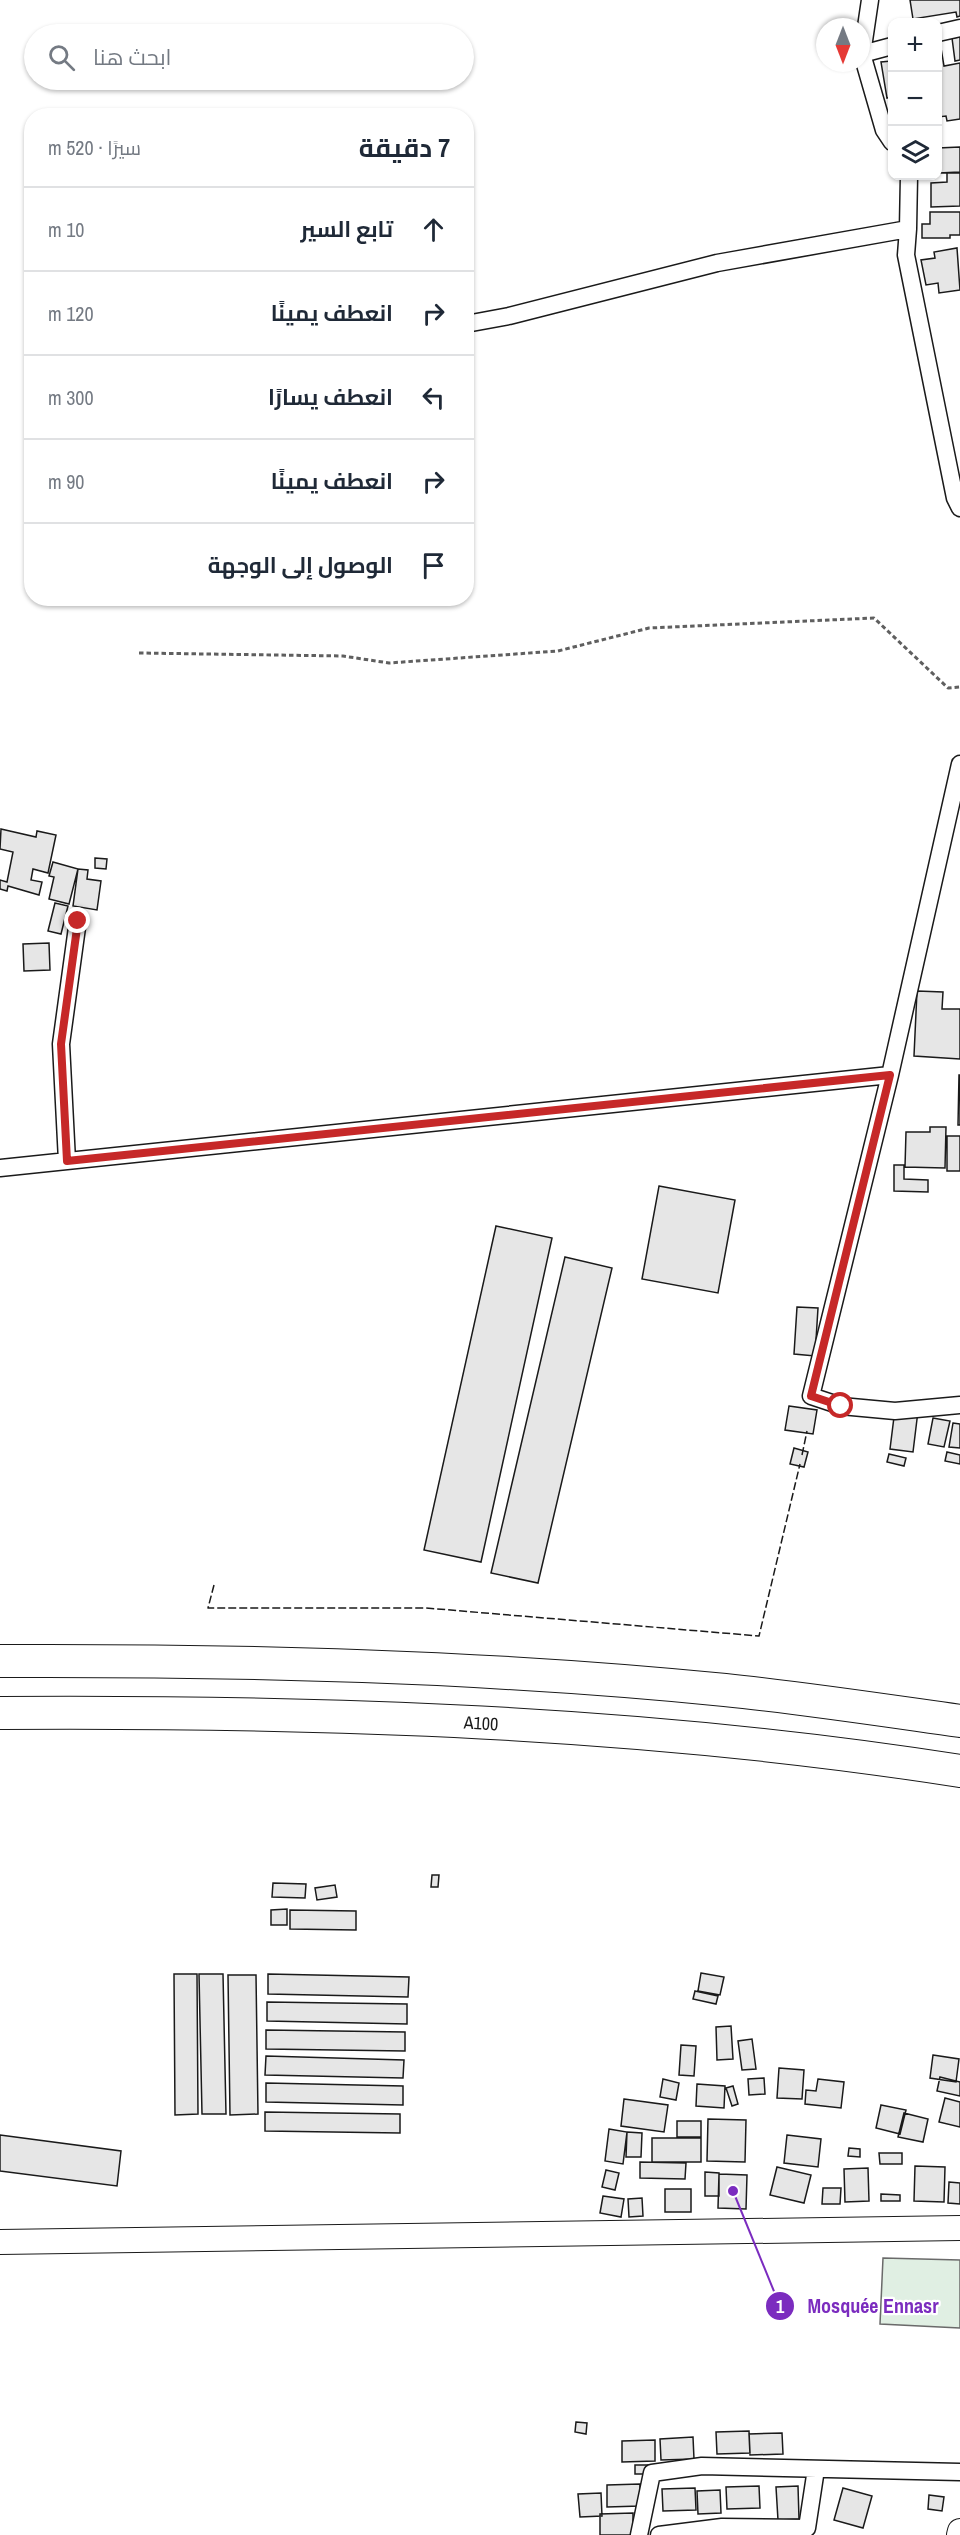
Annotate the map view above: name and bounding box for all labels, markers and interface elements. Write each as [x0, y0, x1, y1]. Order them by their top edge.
north arrow [816, 18, 870, 72]
map controls [888, 18, 942, 180]
button: + [888, 18, 942, 72]
search box [24, 24, 474, 90]
icon: search [45, 41, 78, 74]
text: ابحث هنا [93, 42, 172, 72]
button: − [888, 72, 942, 126]
button: layers [888, 126, 942, 180]
text: 7 دقيقة [359, 130, 450, 165]
text: سيرًا · 520 m [48, 134, 141, 161]
icon: ahead [417, 213, 450, 246]
text: تابع السير [301, 214, 393, 244]
text: 10 m [48, 216, 84, 243]
icon: right [417, 297, 450, 330]
text: انعطف يمينًا [271, 298, 393, 328]
text: 120 m [48, 300, 94, 327]
icon: left [417, 381, 450, 414]
text: انعطف يسارًا [268, 382, 393, 412]
text: 300 m [48, 384, 94, 411]
icon: right [417, 465, 450, 498]
text: انعطف يمينًا [271, 466, 393, 496]
text: 90 m [48, 468, 84, 495]
icon: arrive [417, 549, 450, 582]
text: الوصول إلى الوجهة [208, 550, 393, 580]
route end [64, 907, 90, 933]
route start [827, 1392, 853, 1418]
street label: A100 [462, 1710, 499, 1736]
callout: Mosquée Ennasr [765, 2287, 951, 2325]
text: Mosquée Ennasr [807, 2292, 939, 2319]
text: 1 [776, 2294, 785, 2319]

